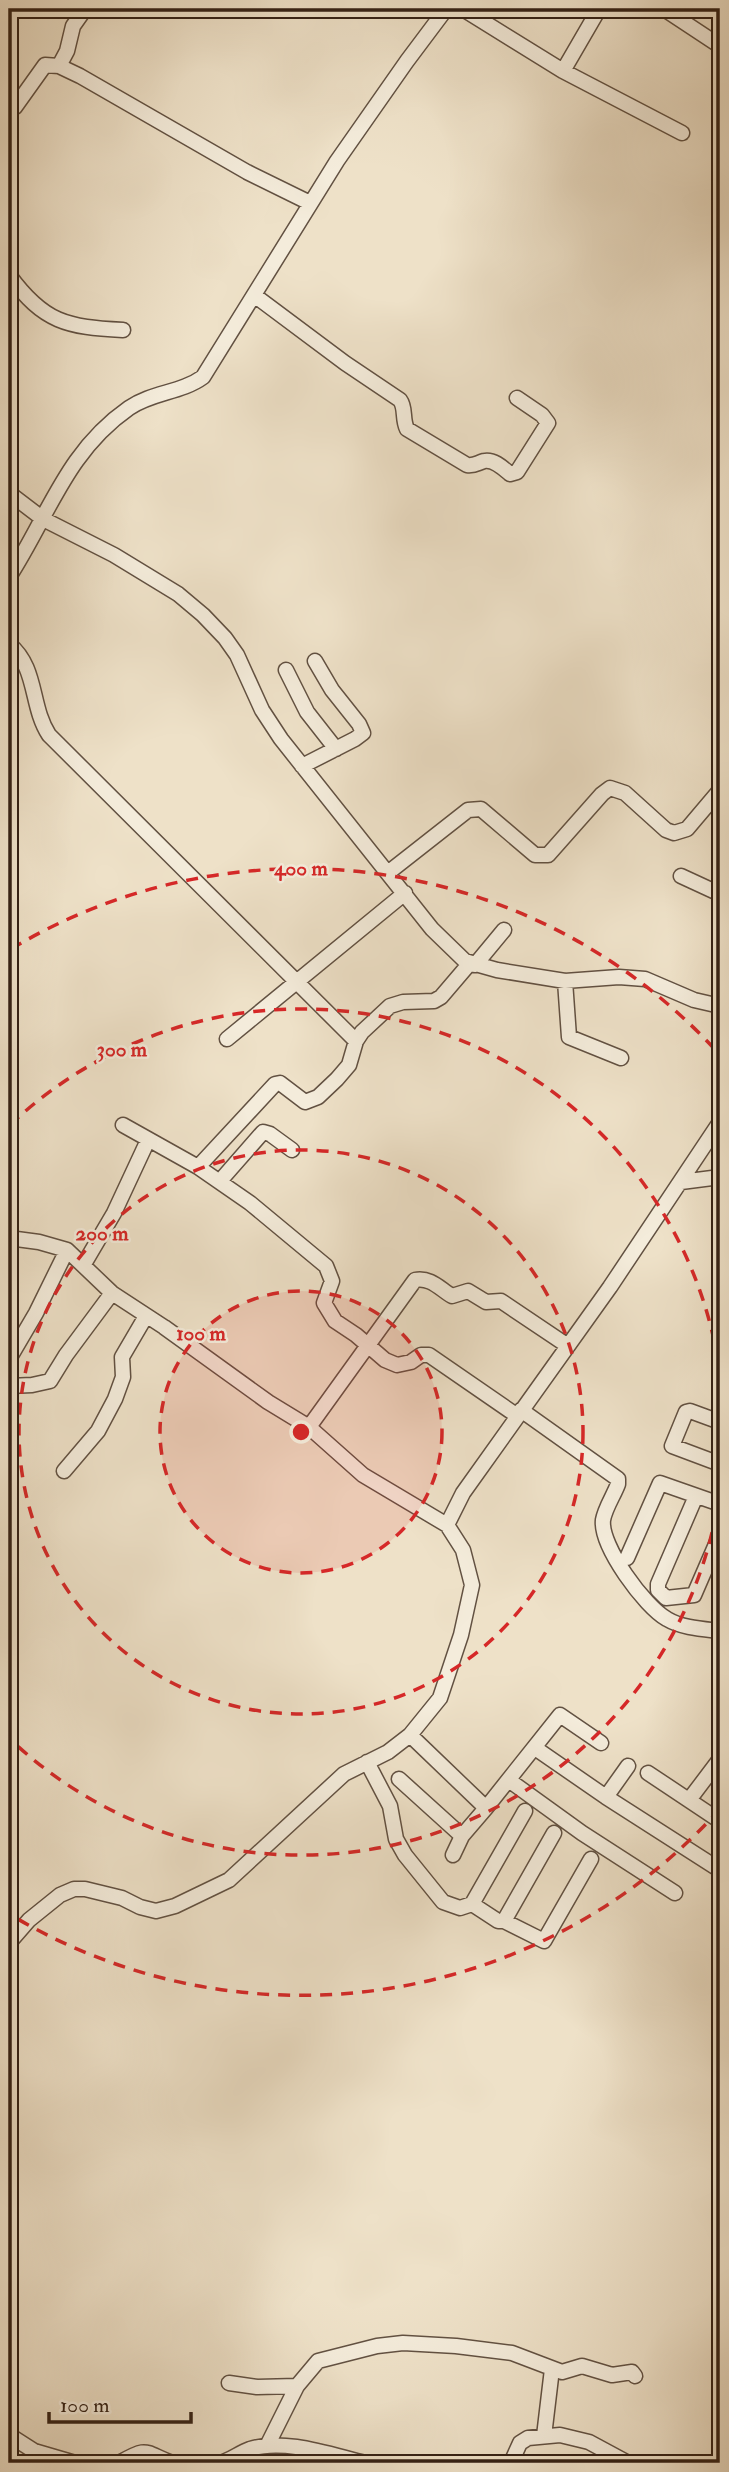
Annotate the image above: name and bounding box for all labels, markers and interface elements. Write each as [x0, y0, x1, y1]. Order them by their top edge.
text: 400 m [273, 855, 328, 882]
text: 300 m [97, 1036, 148, 1063]
text: 200 m [76, 1220, 129, 1247]
text: 100 m [176, 1320, 227, 1347]
centre of rings [289, 1420, 313, 1444]
scale bar [49, 2381, 191, 2425]
text: 100 m [60, 2392, 110, 2419]

